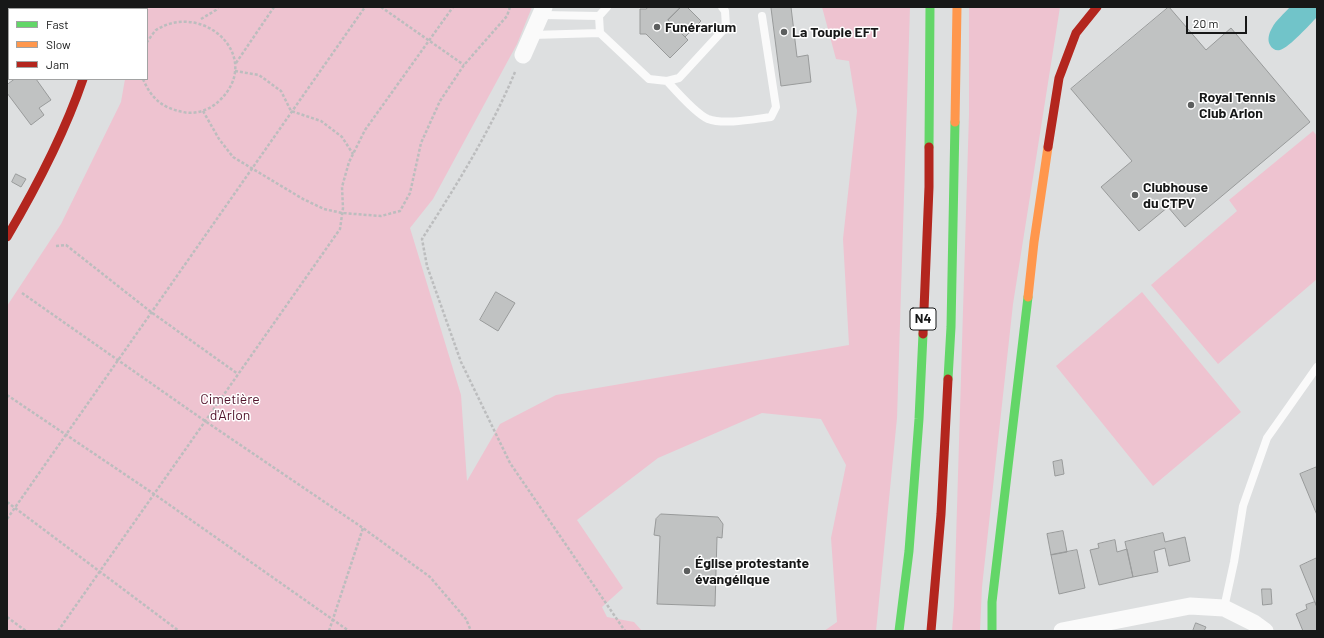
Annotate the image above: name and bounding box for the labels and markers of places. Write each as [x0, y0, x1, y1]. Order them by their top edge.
place label: Funérarium [665, 19, 736, 35]
marker: Funérarium [652, 22, 662, 32]
place label: La Toupie EFT [792, 24, 879, 40]
marker: La Toupie EFT [779, 27, 789, 37]
place label: Royal Tennis Club Arlon [1199, 89, 1276, 122]
marker: Royal Tennis Club Arlon [1186, 100, 1196, 110]
place label: Clubhouse du CTPV [1143, 179, 1208, 212]
marker: Clubhouse du CTPV [1130, 190, 1140, 200]
place label: Église protestante évangélique [695, 555, 809, 588]
marker: Église protestante évangélique [682, 566, 692, 576]

